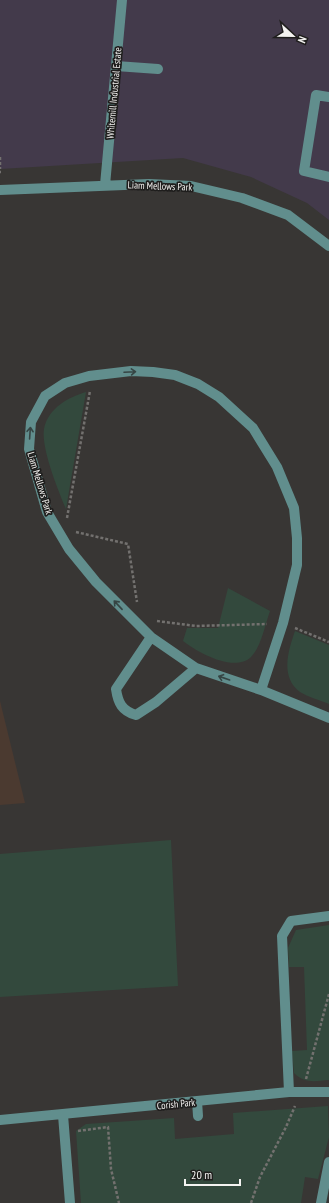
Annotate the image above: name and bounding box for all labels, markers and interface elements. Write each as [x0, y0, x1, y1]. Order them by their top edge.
north arrow [273, 16, 313, 56]
text: N [295, 34, 310, 45]
street label: Whitemill Industrial Estate [104, 47, 124, 139]
street label: Liam Mellows Park [127, 178, 193, 194]
one-way arrow [123, 368, 136, 375]
one-way arrow [27, 426, 34, 439]
street label: Liam Mellows Park [24, 450, 56, 516]
one-way arrow [114, 600, 123, 610]
one-way arrow [219, 673, 231, 681]
street label: Corish Park [156, 1096, 196, 1112]
scale bar [185, 1161, 240, 1187]
text: 20 m [191, 1167, 212, 1182]

